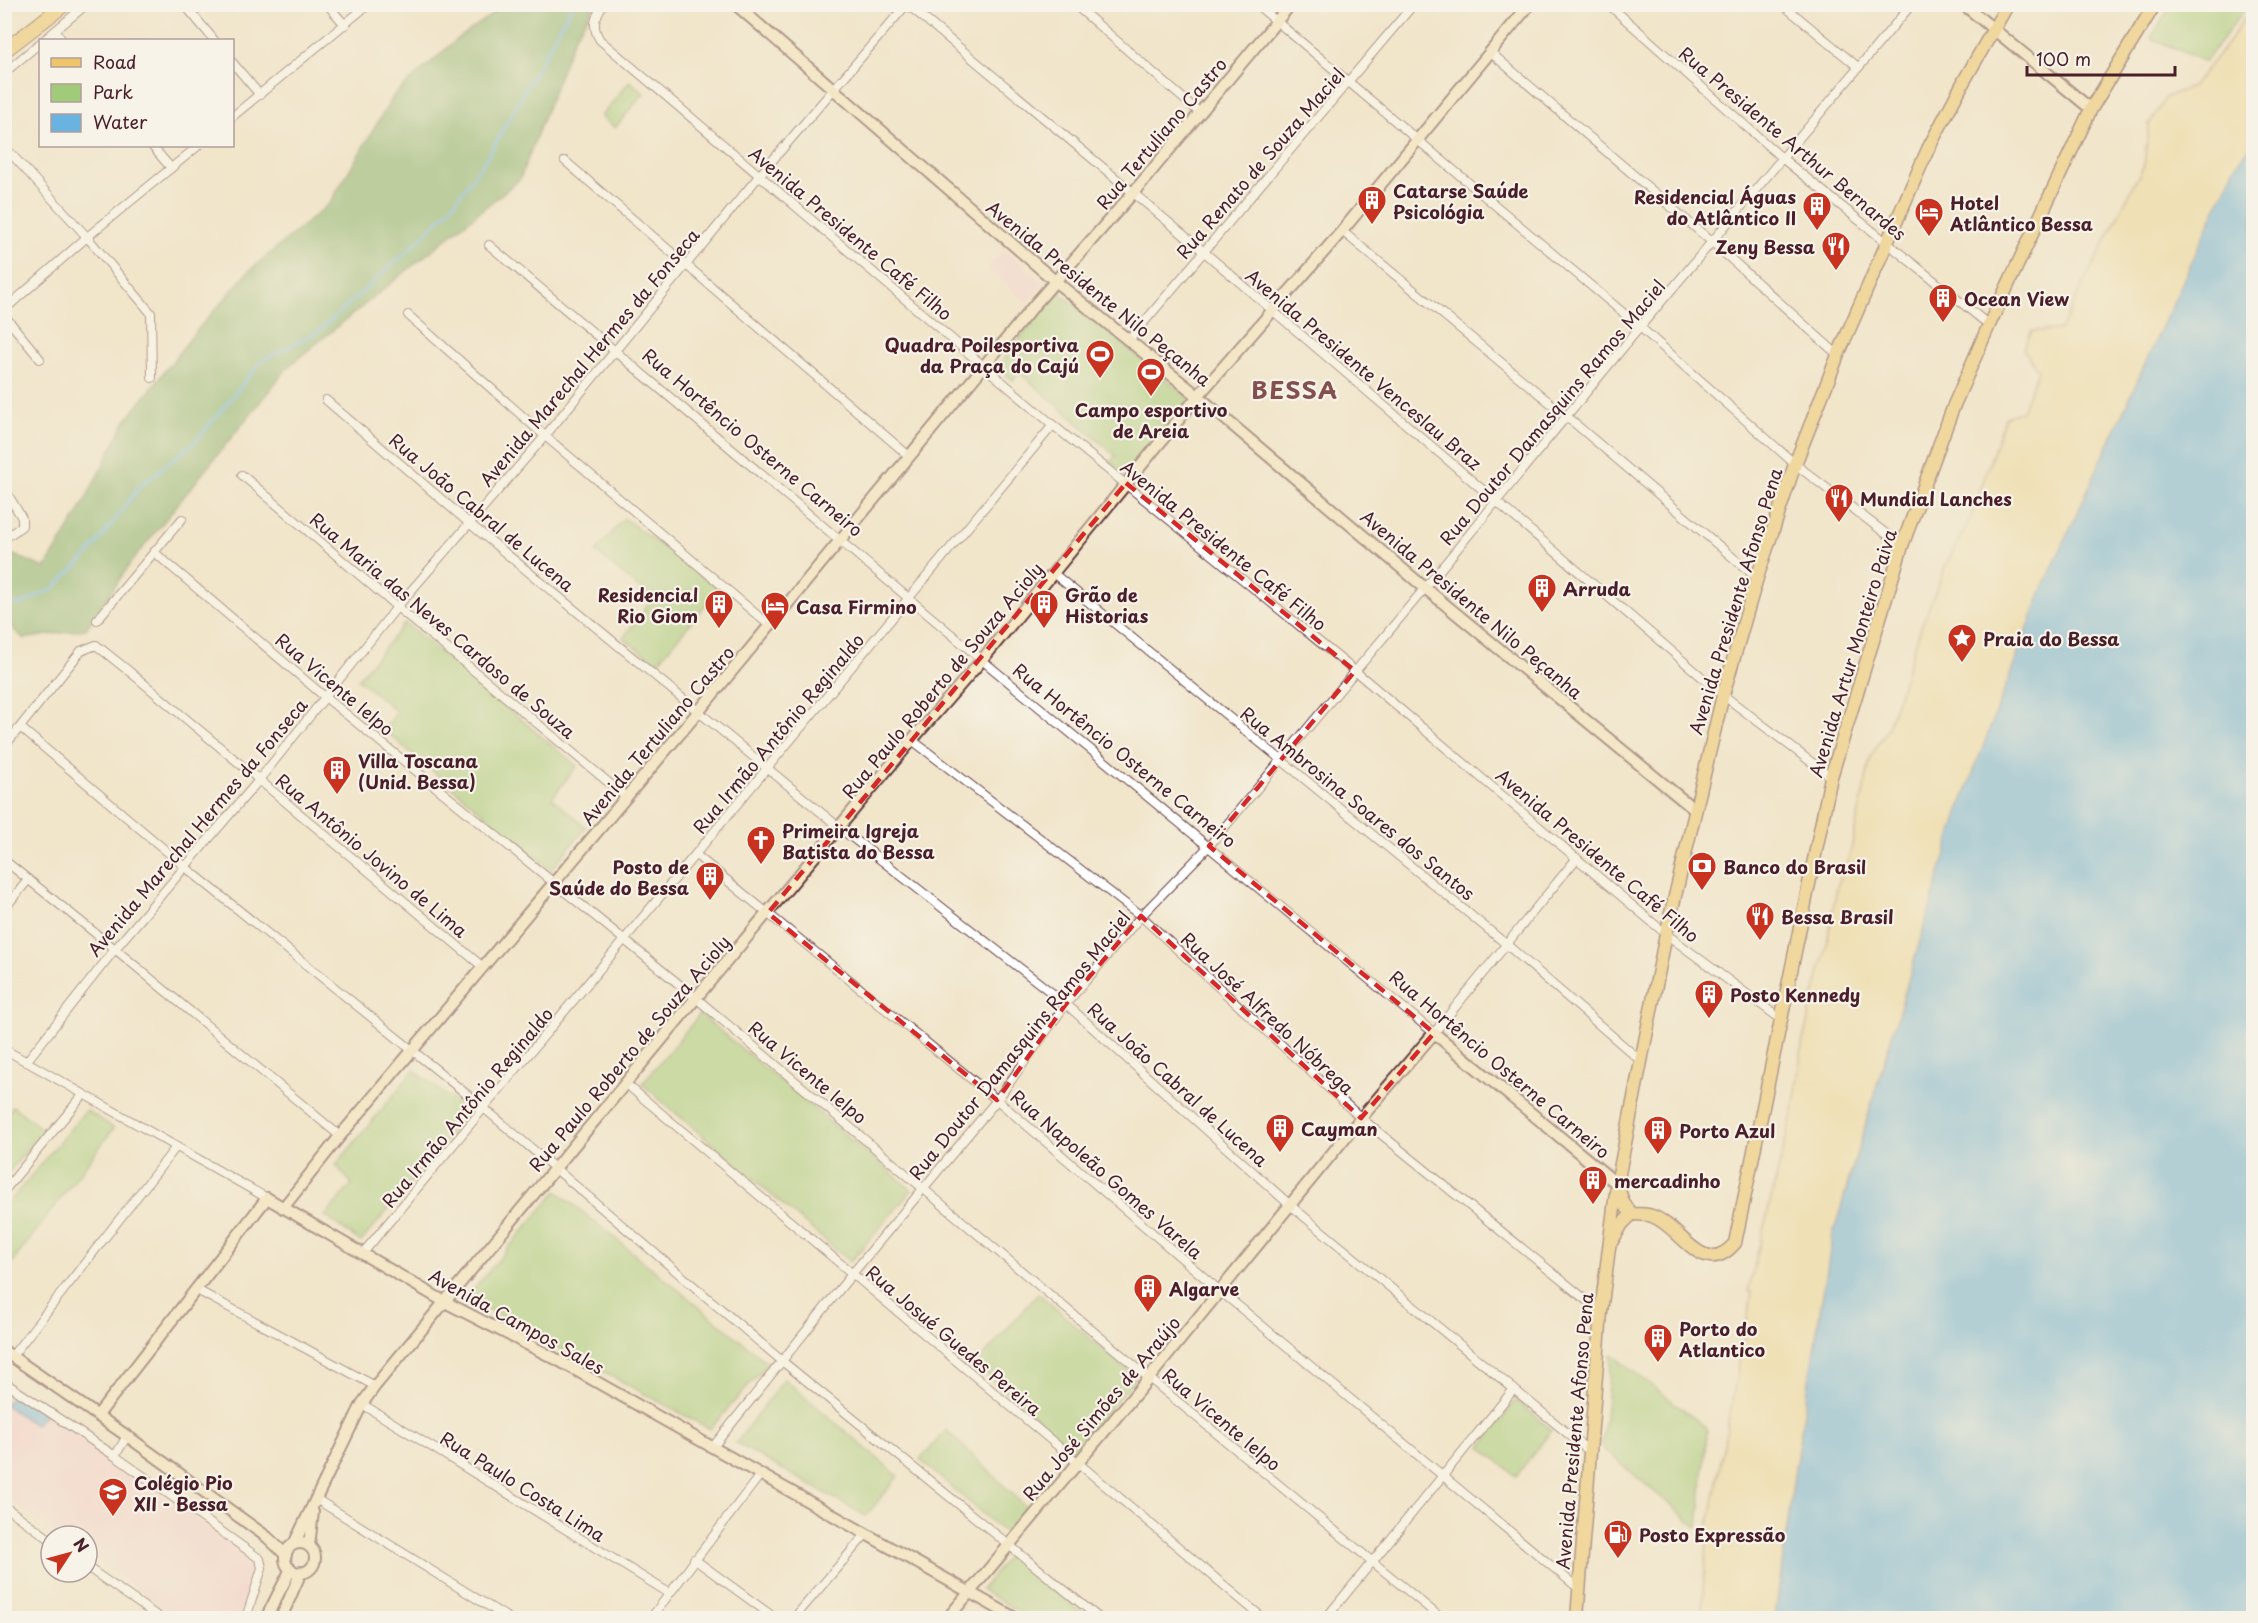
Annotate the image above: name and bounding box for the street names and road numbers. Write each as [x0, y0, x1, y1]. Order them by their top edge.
street label: Rua Presidente Arthur Bernardes [1673, 40, 1913, 246]
street label: Rua Tertuliano Castro [1089, 51, 1233, 215]
street label: Rua Renato de Souza Maciel [1169, 62, 1351, 264]
street label: Avenida Presidente Café Filho [743, 140, 959, 326]
street label: Avenida Presidente Nilo Peçanha [981, 194, 1218, 393]
street label: Avenida Marechal Hermes da Fonseca [473, 221, 706, 492]
street label: Avenida Presidente Venceslau Braz [1240, 262, 1488, 476]
street label: Rua Doutor Damasquins Ramos Maciel [1433, 273, 1671, 551]
street label: Rua Hortêncio Osterne Carneiro [637, 342, 869, 542]
street label: Rua João Cabral de Lucena [384, 426, 581, 598]
street label: Avenida Presidente Café Filho [1115, 453, 1333, 637]
street label: Avenida Presidente Afonso Pena [1682, 464, 1789, 738]
street label: Avenida Presidente Nilo Peçanha [1355, 503, 1589, 706]
street label: Rua Maria das Neves Cardoso de Souza [304, 506, 582, 745]
street label: Avenida Artur Monteiro Paiva [1801, 525, 1903, 781]
street label: Rua Paulo Roberto de Souza Acioly [835, 556, 1049, 804]
street label: Rua Vicente Ielpo [270, 626, 400, 742]
street label: Rua Irmão Antônio Reginaldo [686, 627, 870, 839]
street label: Avenida Tertuliano Castro [574, 640, 740, 830]
street label: Rua Hortêncio Osterne Carneiro [1008, 656, 1242, 854]
street label: Avenida Marechal Hermes da Fonseca [81, 691, 314, 962]
street label: Rua Ambrosina Soares dos Santos [1235, 700, 1481, 906]
street label: Avenida Presidente Café Filho [1490, 762, 1706, 948]
street label: Rua Antônio Jovino de Lima [270, 767, 474, 944]
street label: Rua Doutor Damasquins Ramos Maciel [902, 905, 1136, 1185]
street label: Rua José Alfredo Nóbrega [1175, 925, 1361, 1101]
street label: Rua Paulo Roberto de Souza Acioly [522, 929, 736, 1177]
street label: Rua Hortêncio Osterne Carneiro [1384, 964, 1616, 1164]
street label: Rua João Cabral de Lucena [1082, 996, 1275, 1173]
street label: Rua Irmão Antônio Reginaldo [375, 1001, 559, 1213]
street label: Rua Vicente Ielpo [743, 1014, 873, 1130]
street label: Rua Napoleão Gomes Varela [1005, 1083, 1209, 1265]
street label: Rua Josué Guedes Pereira [860, 1258, 1048, 1422]
street label: Avenida Campos Sales [424, 1261, 610, 1381]
street label: Avenida Presidente Afonso Pena [1548, 1291, 1600, 1570]
street label: Rua José Simões de Araújo [1016, 1310, 1186, 1506]
street label: Rua Vicente Ielpo [1157, 1361, 1287, 1477]
street label: Rua Paulo Costa Lima [435, 1424, 611, 1548]

